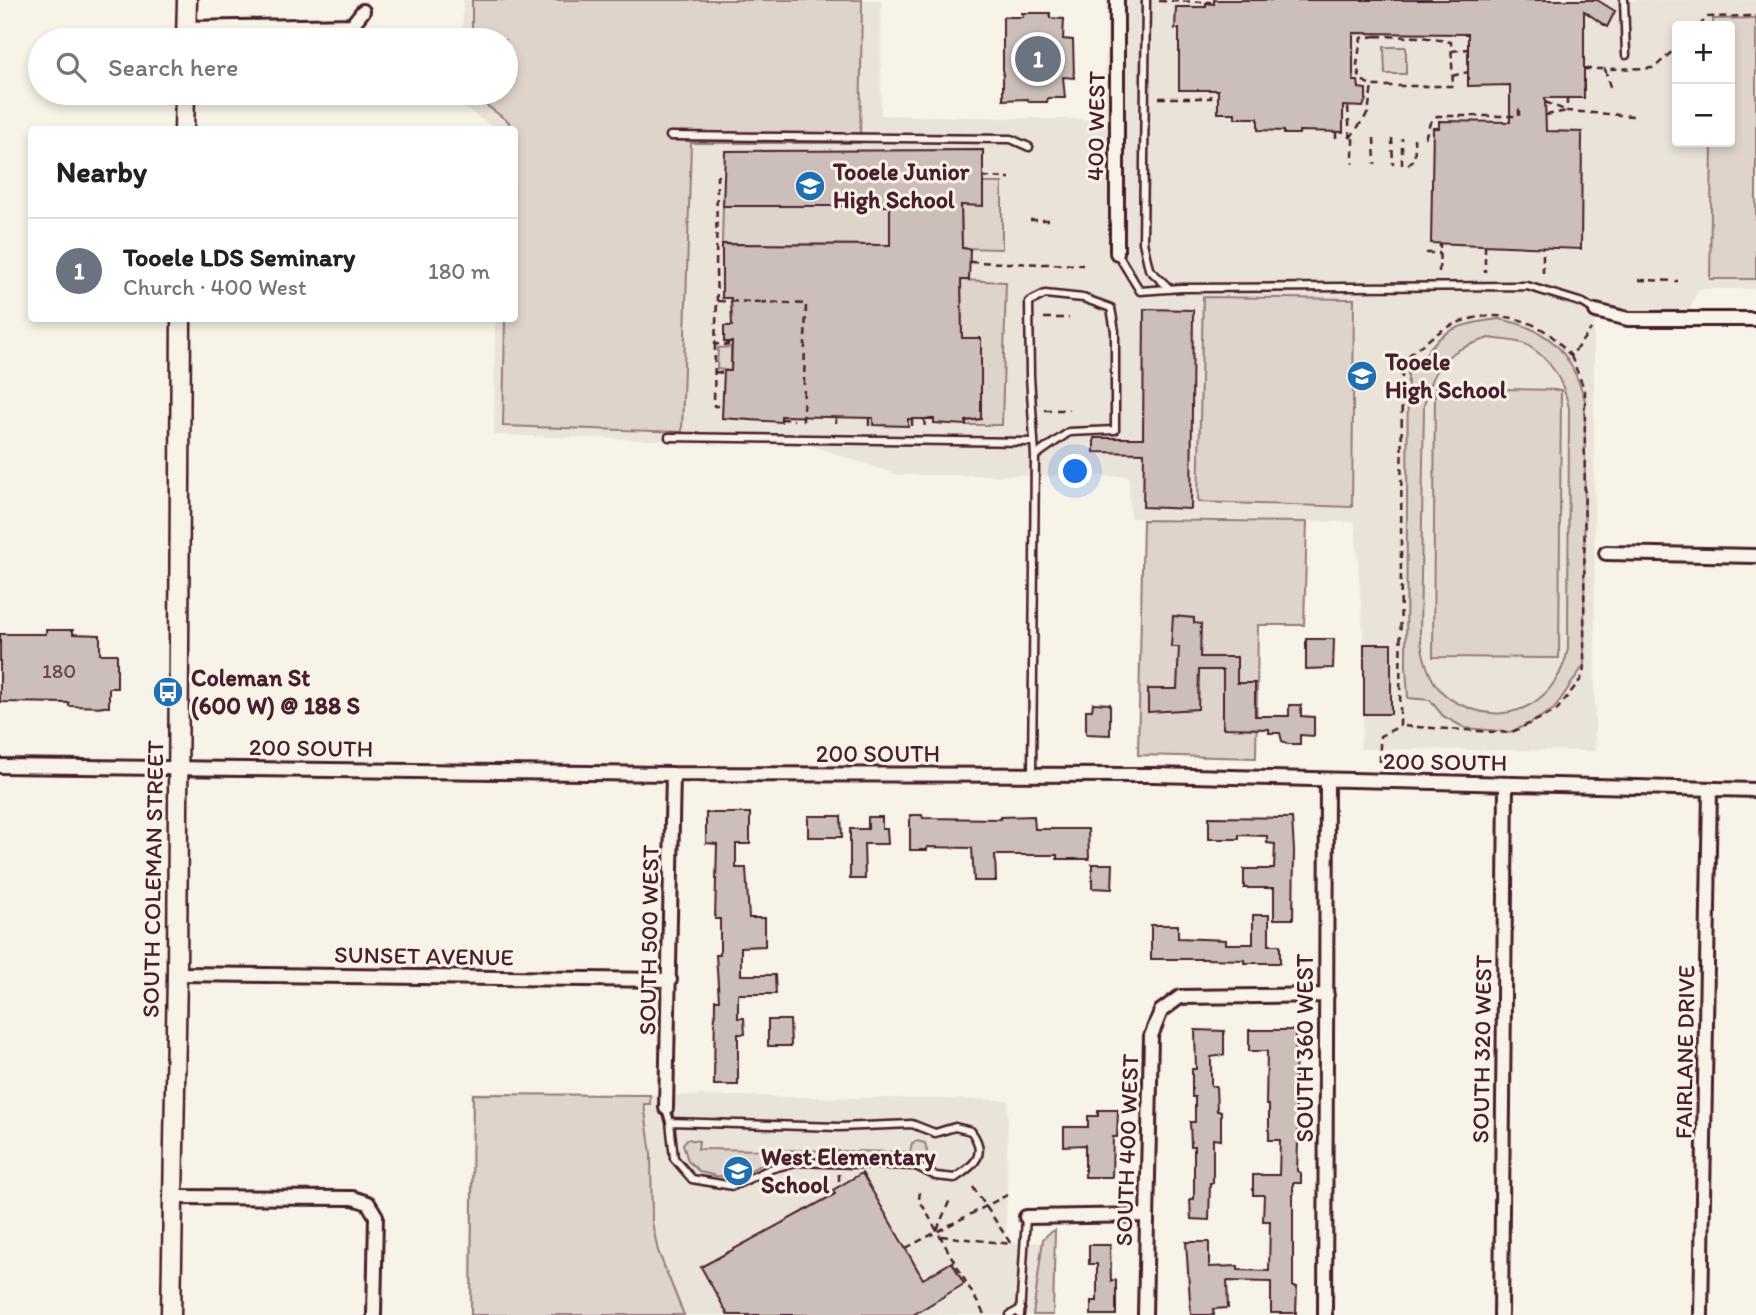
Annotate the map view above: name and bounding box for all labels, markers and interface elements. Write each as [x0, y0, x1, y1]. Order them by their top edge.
map controls [1672, 21, 1735, 147]
button: + [1672, 21, 1735, 84]
search box [28, 28, 518, 105]
pin: 1 [1015, 33, 1061, 85]
icon: search [52, 48, 90, 86]
text: Search here [108, 51, 238, 83]
street label: 400 WEST [1080, 70, 1111, 181]
button: − [1672, 84, 1735, 147]
text: Nearby [56, 153, 147, 190]
place label: Tooele Junior High School [832, 157, 970, 215]
school or university icon: Tooele Junior High School [793, 169, 827, 203]
text: Tooele LDS Seminary [123, 241, 355, 273]
text: 1 [74, 257, 84, 285]
text: 180 m [428, 257, 490, 285]
text: Church · 400 West [123, 273, 307, 301]
place label: Tooele High School [1384, 347, 1507, 405]
school or university icon: Tooele High School [1345, 359, 1379, 393]
your location [1058, 454, 1092, 488]
house number: 180 [42, 658, 76, 683]
place label: Coleman St (600 W) @ 188 S [191, 663, 360, 721]
bus stop icon: Coleman St (600 W) @ 188 S [151, 675, 185, 709]
street label: 200 SOUTH [249, 732, 373, 763]
street label: SOUTH COLEMAN STREET [136, 739, 169, 1018]
street label: 200 SOUTH [816, 739, 940, 768]
street label: 200 SOUTH [1383, 746, 1507, 777]
street label: SOUTH 500 WEST [632, 844, 665, 1036]
street label: SUNSET AVENUE [334, 939, 514, 972]
street label: SOUTH 360 WEST [1290, 953, 1319, 1142]
street label: SOUTH 320 WEST [1465, 954, 1498, 1144]
street label: FAIRLANE DRIVE [1668, 965, 1701, 1139]
street label: SOUTH 400 WEST [1109, 1053, 1144, 1247]
place label: West Elementary School [761, 1142, 936, 1199]
school or university icon: West Elementary School [721, 1154, 755, 1188]

